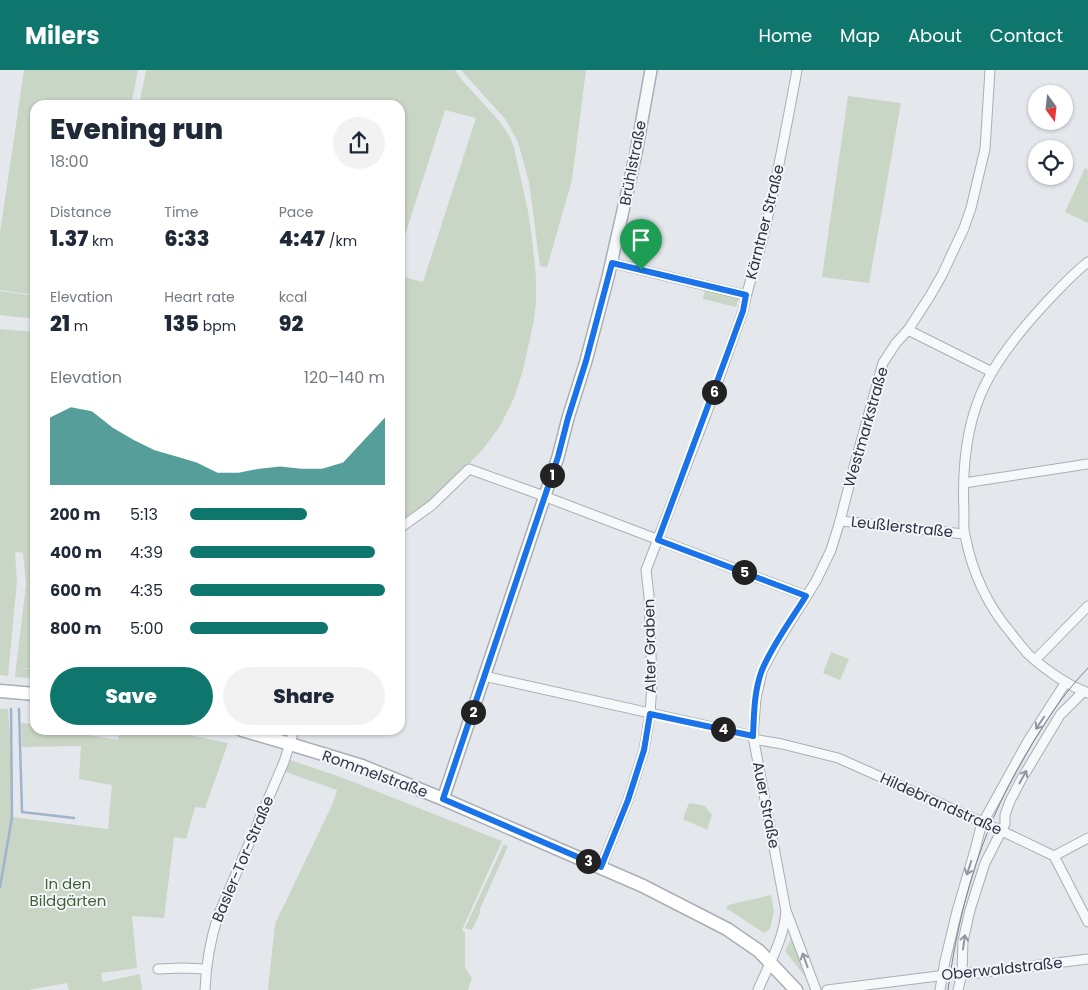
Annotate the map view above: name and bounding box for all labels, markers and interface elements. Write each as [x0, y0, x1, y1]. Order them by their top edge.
text: Milers [25, 19, 100, 52]
text: Home [758, 23, 812, 48]
text: Map [840, 23, 880, 48]
text: About [908, 23, 962, 48]
text: Contact [990, 23, 1063, 48]
north arrow [1028, 85, 1072, 130]
map controls [1028, 85, 1073, 185]
text: Evening run [50, 110, 223, 149]
button: share [333, 117, 385, 169]
street label: Brühlstraße [614, 119, 651, 207]
button: locate [1028, 140, 1073, 185]
text: 18:00 [50, 150, 89, 173]
street label: Kärntner Straße [740, 162, 789, 282]
text: Distance [50, 202, 111, 222]
text: Time [164, 202, 198, 222]
text: Pace [279, 202, 313, 222]
pin [620, 219, 662, 270]
text: 1.37 [50, 224, 88, 253]
text: 6:33 [164, 224, 210, 253]
text: 4:47 [279, 224, 325, 253]
icon: arrive [627, 226, 655, 254]
text: km [88, 231, 114, 251]
text: /km [325, 231, 357, 251]
text: Elevation [50, 287, 113, 307]
text: Heart rate [164, 287, 235, 307]
text: kcal [279, 287, 307, 307]
text: 21 [50, 309, 70, 338]
text: 135 [164, 309, 199, 338]
text: 92 [279, 309, 303, 338]
text: m [70, 316, 88, 336]
text: bpm [199, 316, 236, 336]
street label: Westmarkstraße [838, 364, 893, 490]
text: Elevation [50, 366, 122, 389]
text: 120–140 m [304, 366, 385, 389]
pin: 6 [702, 380, 726, 404]
text: 6 [710, 382, 719, 402]
pin: 1 [540, 462, 564, 488]
text: 1 [550, 465, 555, 485]
text: 200 m [50, 503, 100, 526]
text: 5:13 [130, 503, 158, 526]
street label: Leußlerstraße [850, 511, 954, 542]
text: 400 m [50, 541, 102, 564]
text: 4:39 [130, 541, 163, 564]
pin: 5 [732, 560, 756, 584]
text: 5 [740, 562, 749, 582]
text: 600 m [50, 579, 101, 602]
text: 4:35 [130, 579, 163, 602]
street label: Alter Graben [638, 599, 661, 693]
text: 800 m [50, 617, 102, 640]
text: 5:00 [130, 617, 164, 640]
button: Save [50, 667, 213, 725]
button: Share [223, 667, 385, 725]
pin: 2 [460, 700, 486, 724]
text: 2 [470, 702, 478, 722]
pin: 4 [710, 716, 736, 742]
one-way arrow [1035, 716, 1045, 730]
text: 4 [719, 719, 728, 739]
street label: Rommelstraße [319, 745, 431, 802]
street label: Auer Straße [748, 760, 785, 850]
street label: Hildebrandstraße [877, 767, 1005, 840]
one-way arrow [1018, 769, 1028, 784]
street label: Basler-Tor-Straße [206, 793, 279, 925]
pin: 3 [576, 848, 600, 874]
text: 3 [584, 851, 593, 871]
one-way arrow [964, 860, 974, 876]
park label: In den Bildgärten [30, 873, 106, 911]
one-way arrow [959, 934, 969, 950]
street label: Oberwaldstraße [940, 952, 1064, 985]
one-way arrow [800, 953, 809, 968]

